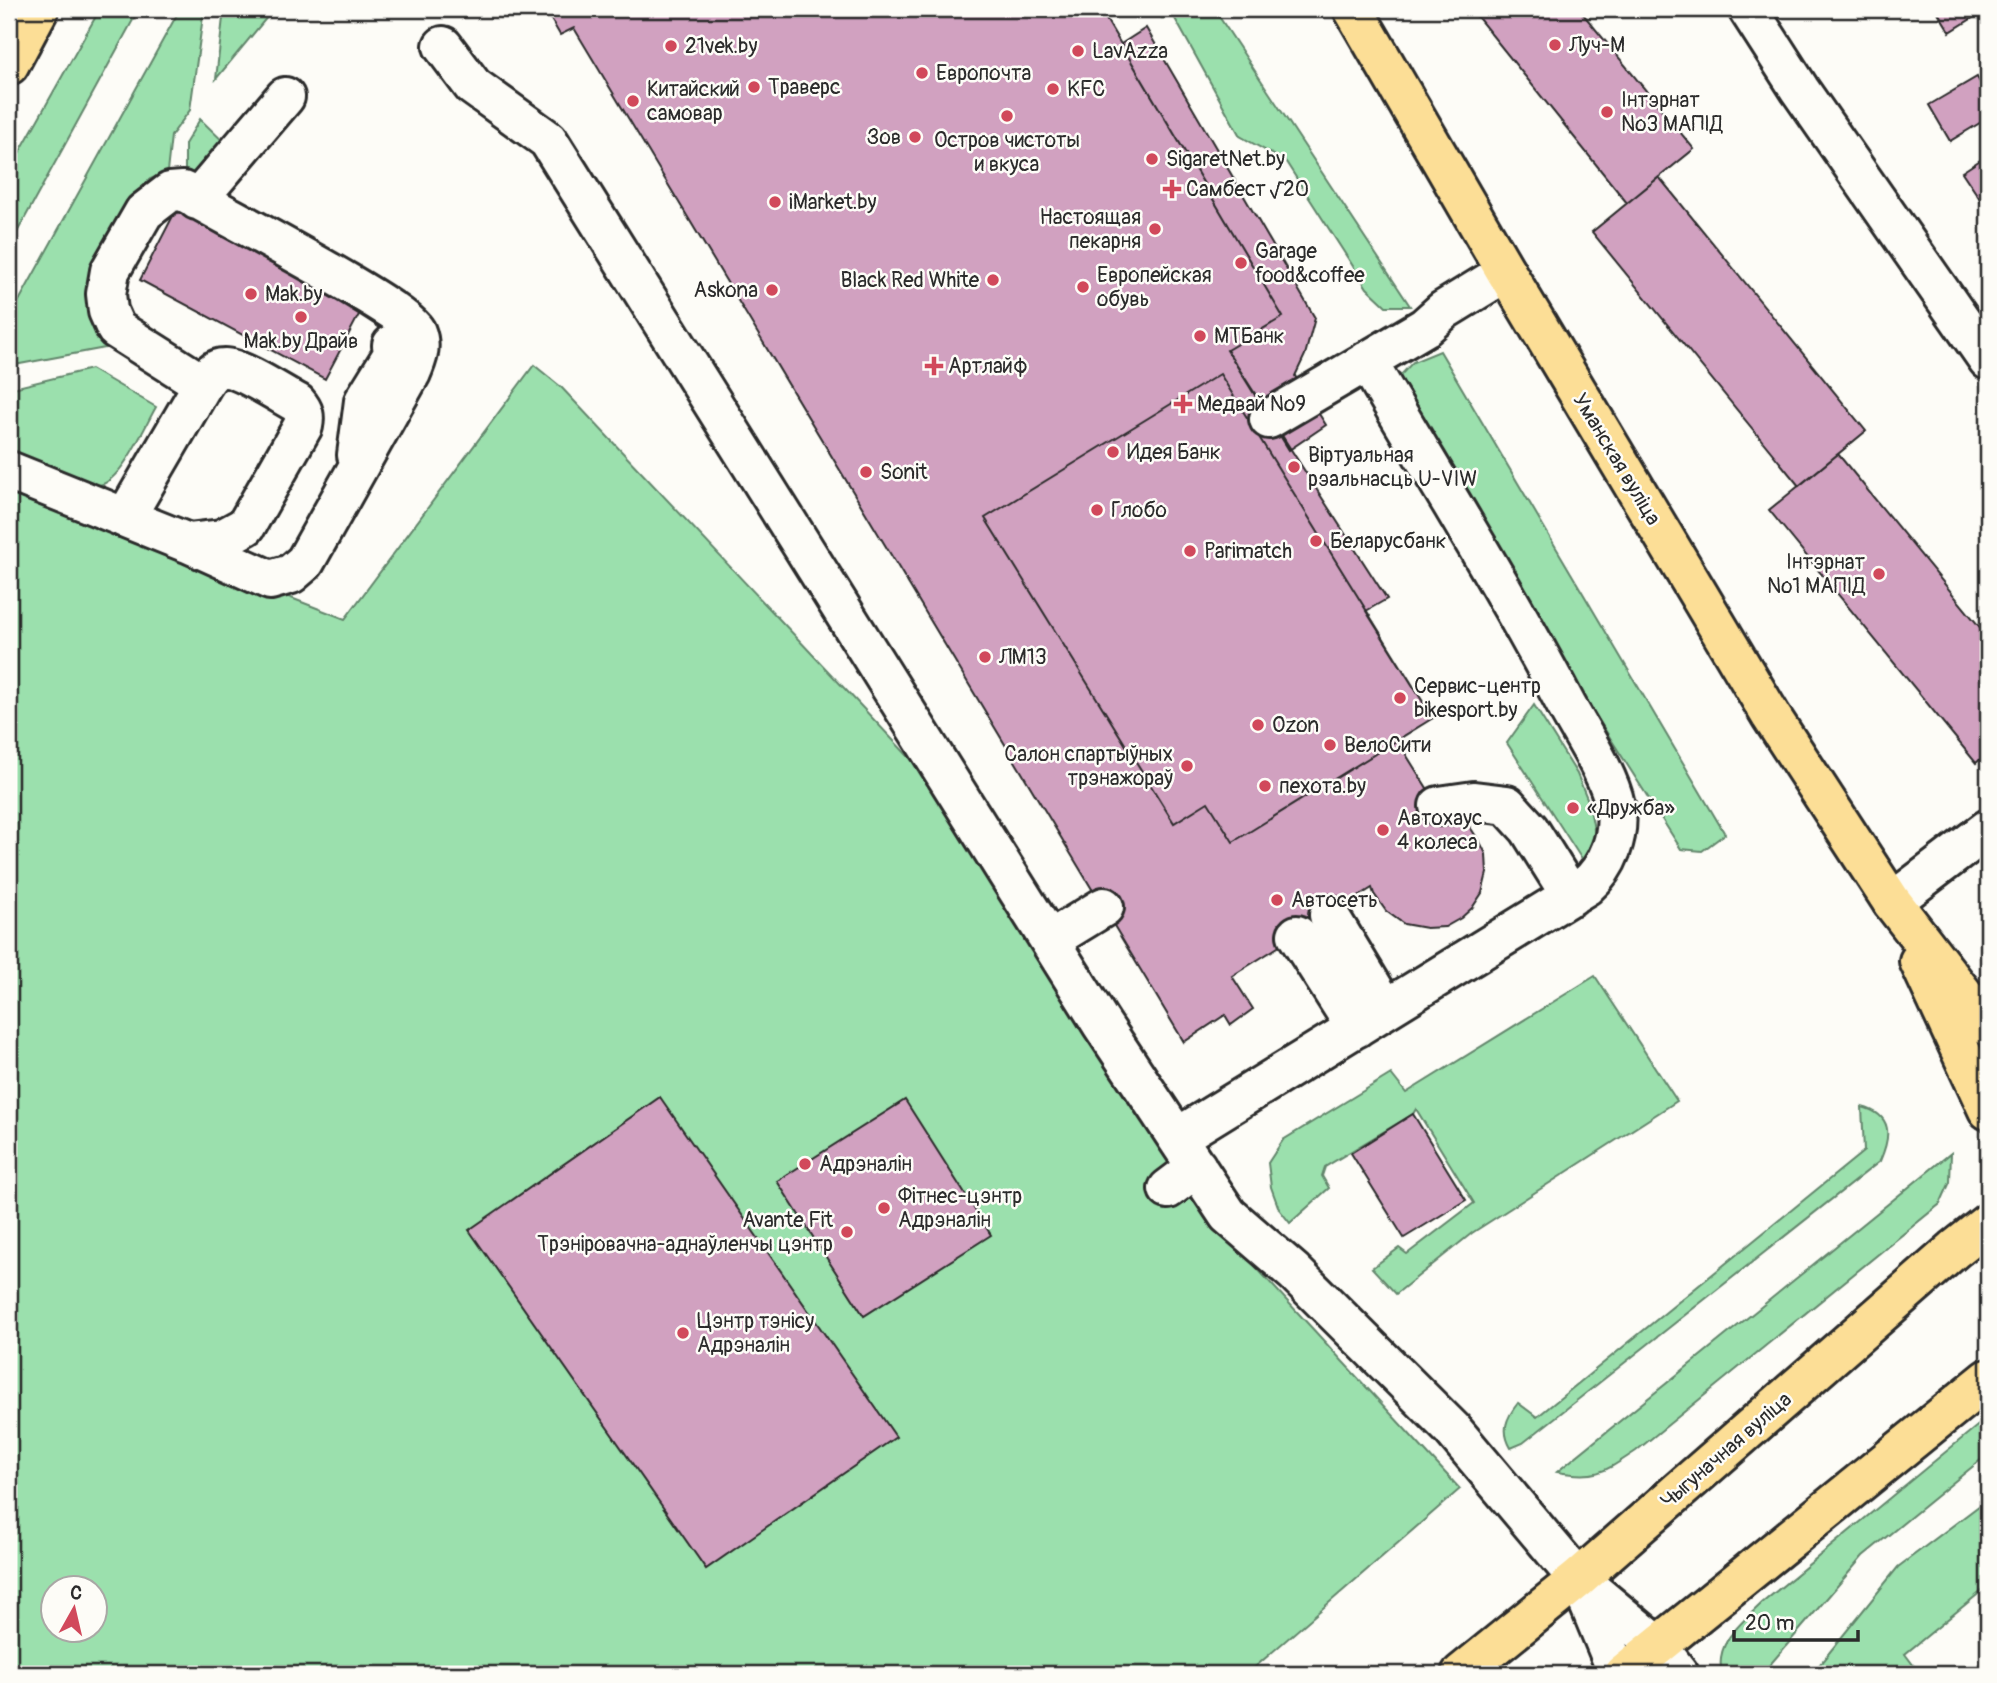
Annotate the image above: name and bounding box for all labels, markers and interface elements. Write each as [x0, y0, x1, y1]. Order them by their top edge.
place label: Луч-М [1568, 32, 1625, 59]
place label: 21vek.by [685, 33, 757, 60]
marker: Луч-М [1547, 37, 1563, 53]
marker: 21vek.by [663, 38, 679, 54]
place label: LavAzza [1092, 38, 1168, 65]
marker: LavAzza [1070, 43, 1086, 59]
place label: Европочта [936, 60, 1031, 87]
marker: Европочта [914, 65, 930, 81]
place label: Траверс [768, 74, 841, 101]
place label: Китайский самовар [647, 76, 740, 127]
place label: KFC [1067, 76, 1105, 103]
marker: Траверс [746, 79, 762, 95]
marker: KFC [1045, 81, 1061, 97]
place label: Інтэрнат №3 МАПІД [1621, 87, 1723, 138]
marker: Китайский самовар [625, 93, 641, 109]
marker: Інтэрнат №3 МАПІД [1599, 104, 1615, 120]
marker: Остров чистоты и вкуса [999, 108, 1015, 124]
place label: Зов [867, 124, 901, 151]
place label: Остров чистоты и вкуса [934, 127, 1080, 178]
marker: Зов [907, 129, 923, 145]
place label: SigaretNet.by [1166, 146, 1285, 173]
marker: SigaretNet.by [1144, 151, 1160, 167]
place label: Самбест √20 [1186, 176, 1309, 203]
marker: Самбест √20 [1164, 181, 1180, 197]
place label: iMarket.by [789, 189, 877, 216]
marker: iMarket.by [767, 194, 783, 210]
place label: Настоящая пекарня [1039, 204, 1141, 255]
marker: Настоящая пекарня [1147, 221, 1163, 237]
place label: Garage food&coffee [1255, 238, 1365, 289]
marker: Garage food&coffee [1233, 255, 1249, 271]
place label: Европейская обувь [1097, 262, 1212, 313]
place label: Black Red White [840, 267, 980, 294]
marker: Black Red White [985, 272, 1001, 288]
place label: Askona [694, 277, 758, 304]
marker: Европейская обувь [1075, 279, 1091, 295]
place label: Mak.by [265, 281, 323, 308]
marker: Askona [764, 282, 780, 298]
marker: Mak.by [243, 286, 259, 302]
marker: Маk.by Драйв [293, 309, 309, 325]
place label: МТБанк [1214, 323, 1285, 350]
place label: Маk.by Драйв [244, 328, 358, 355]
marker: МТБанк [1192, 328, 1208, 344]
place label: Артлайф [948, 353, 1028, 380]
marker: Артлайф [926, 358, 942, 374]
street label: Уманская вуліца [1567, 388, 1667, 530]
place label: Медвай №9 [1197, 391, 1306, 418]
marker: Медвай №9 [1175, 396, 1191, 412]
place label: Идея Банк [1127, 439, 1221, 466]
place label: Віртуальная рэальнасць U-VIW [1308, 442, 1477, 493]
marker: Идея Банк [1105, 444, 1121, 460]
place label: Sonit [880, 459, 928, 486]
marker: Віртуальная рэальнасць U-VIW [1286, 459, 1302, 475]
marker: Sonit [858, 464, 874, 480]
place label: Глобо [1111, 497, 1167, 524]
marker: Глобо [1089, 502, 1105, 518]
place label: Беларусбанк [1330, 528, 1447, 555]
marker: Беларусбанк [1308, 533, 1324, 549]
place label: Parimatch [1204, 538, 1292, 565]
marker: Parimatch [1182, 543, 1198, 559]
place label: Інтэрнат №1 МАПІД [1767, 549, 1865, 600]
marker: Інтэрнат №1 МАПІД [1871, 566, 1887, 582]
place label: ЛМ13 [998, 644, 1047, 671]
marker: ЛМ13 [977, 649, 993, 665]
place label: Сервис-центр bikesport.by [1414, 673, 1541, 724]
marker: Сервис-центр bikesport.by [1392, 690, 1408, 706]
place label: Ozon [1272, 712, 1319, 739]
marker: Ozon [1250, 717, 1266, 733]
place label: ВелоСити [1344, 732, 1431, 759]
marker: ВелоСити [1322, 737, 1338, 753]
place label: Салон спартыўных трэнажораў [1004, 741, 1173, 792]
marker: Салон спартыўных трэнажораў [1179, 758, 1195, 774]
place label: пехота.by [1279, 773, 1366, 800]
marker: пехота.by [1257, 778, 1273, 794]
place label: «Дружба» [1587, 795, 1675, 822]
marker: «Дружба» [1565, 800, 1581, 816]
place label: Автохаус 4 колеса [1397, 805, 1483, 856]
marker: Автохаус 4 колеса [1375, 822, 1391, 838]
place label: Автосеть [1291, 887, 1378, 914]
marker: Автосеть [1269, 892, 1285, 908]
place label: Адрэналін [819, 1151, 912, 1178]
marker: Адрэналін [797, 1156, 813, 1172]
place label: Фітнес-цэнтр Адрэналін [898, 1183, 1022, 1234]
marker: Фітнес-цэнтр Адрэналін [876, 1200, 892, 1216]
place label: Avante Fit Трэніровачна-аднаўленчы цэнтр [537, 1207, 834, 1258]
marker: Avante Fit Трэніровачна-аднаўленчы цэнтр [839, 1224, 855, 1240]
place label: Цэнтр тэнісу Адрэналін [697, 1308, 814, 1359]
marker: Цэнтр тэнісу Адрэналін [675, 1325, 691, 1341]
street label: Чыгуначная вуліца [1655, 1386, 1797, 1515]
north arrow [38, 1574, 108, 1644]
text: С [69, 1580, 84, 1606]
scale bar [1734, 1599, 1859, 1643]
text: 20 m [1745, 1610, 1794, 1637]

